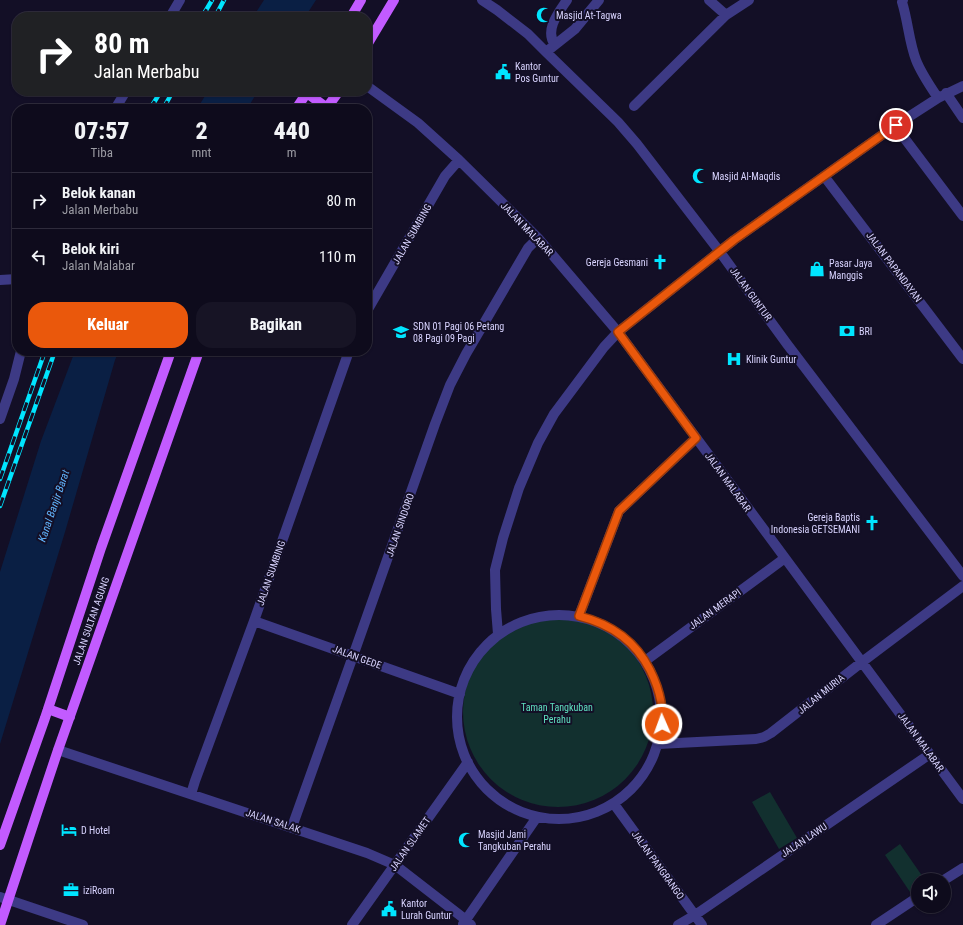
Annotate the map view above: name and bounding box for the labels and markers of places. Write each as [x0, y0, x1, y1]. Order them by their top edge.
mosque icon: Masjid At-Tagwa [535, 6, 553, 24]
place label: Masjid At-Tagwa [556, 10, 622, 21]
place label: Kantor Pos Guntur [515, 61, 559, 84]
public building icon: Kantor Pos Guntur [494, 63, 512, 81]
pin [879, 108, 913, 142]
mosque icon: Masjid Al-Maqdis [691, 167, 709, 185]
place label: Masjid Al-Maqdis [712, 171, 781, 182]
church icon: Gereja Gesmani [651, 253, 669, 271]
place label: Gereja Gesmani [586, 257, 648, 268]
place label: Pasar Jaya Manggis [829, 258, 873, 281]
shop icon: Pasar Jaya Manggis [808, 260, 826, 278]
place label: SDN 01 Pagi 06 Petang 08 Pagi 09 Pagi [413, 321, 504, 344]
bank icon: BRI [838, 322, 856, 340]
school or university icon: SDN 01 Pagi 06 Petang 08 Pagi 09 Pagi [392, 323, 410, 341]
place label: BRI [859, 326, 872, 337]
hospital icon: Klinik Guntur [725, 350, 743, 368]
place label: Klinik Guntur [746, 354, 796, 365]
place label: Gereja Baptis Indonesia GETSEMANI [771, 512, 860, 535]
church icon: Gereja Baptis Indonesia GETSEMANI [863, 514, 881, 532]
hotel icon: D Hotel [60, 821, 78, 839]
place label: D Hotel [81, 825, 110, 836]
place label: Masjid Jami Tangkuban Perahu [478, 829, 551, 852]
mosque icon: Masjid Jami Tangkuban Perahu [457, 831, 475, 849]
office icon: iziRoam [62, 881, 80, 899]
place label: iziRoam [83, 885, 115, 896]
place label: Kantor Lurah Guntur [401, 898, 452, 921]
public building icon: Kantor Lurah Guntur [380, 900, 398, 918]

